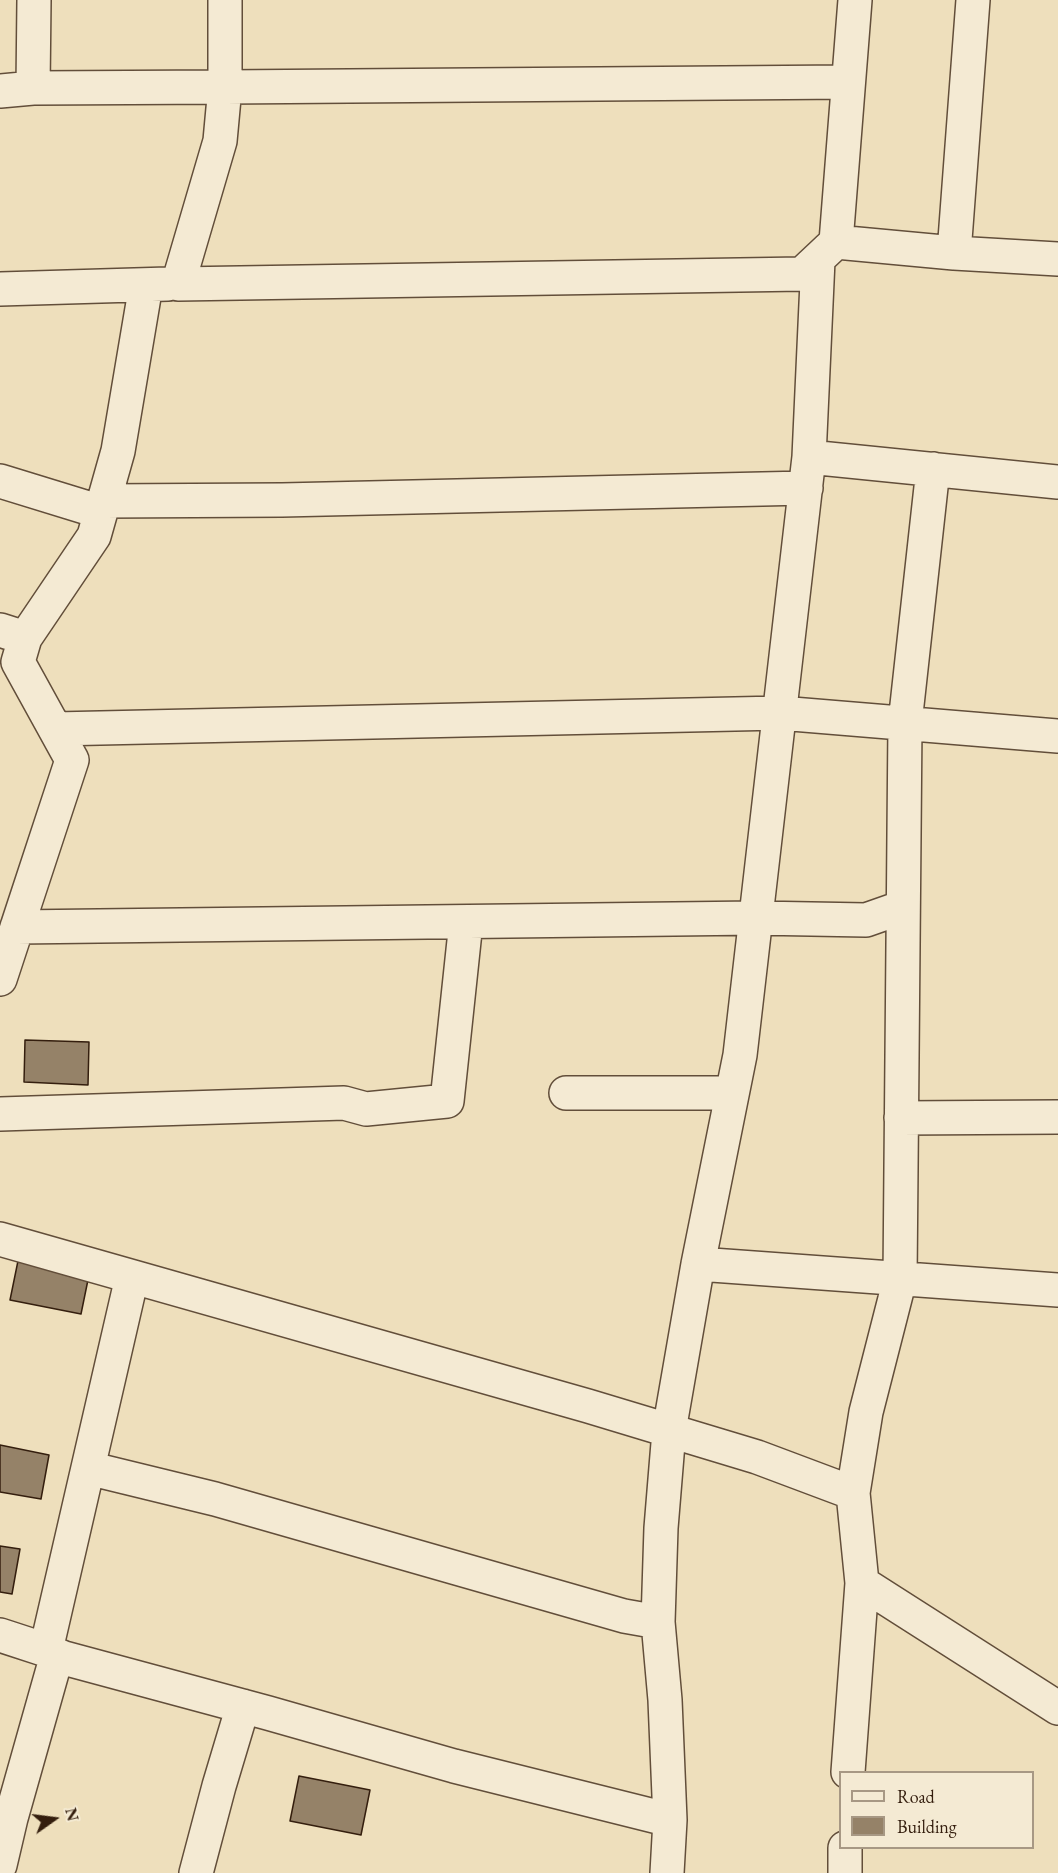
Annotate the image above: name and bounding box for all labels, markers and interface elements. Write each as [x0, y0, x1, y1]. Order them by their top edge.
legend [839, 1771, 1034, 1849]
text: Road [897, 1785, 935, 1808]
north arrow [24, 1789, 84, 1849]
text: N [60, 1806, 84, 1823]
text: Building [897, 1815, 957, 1838]

